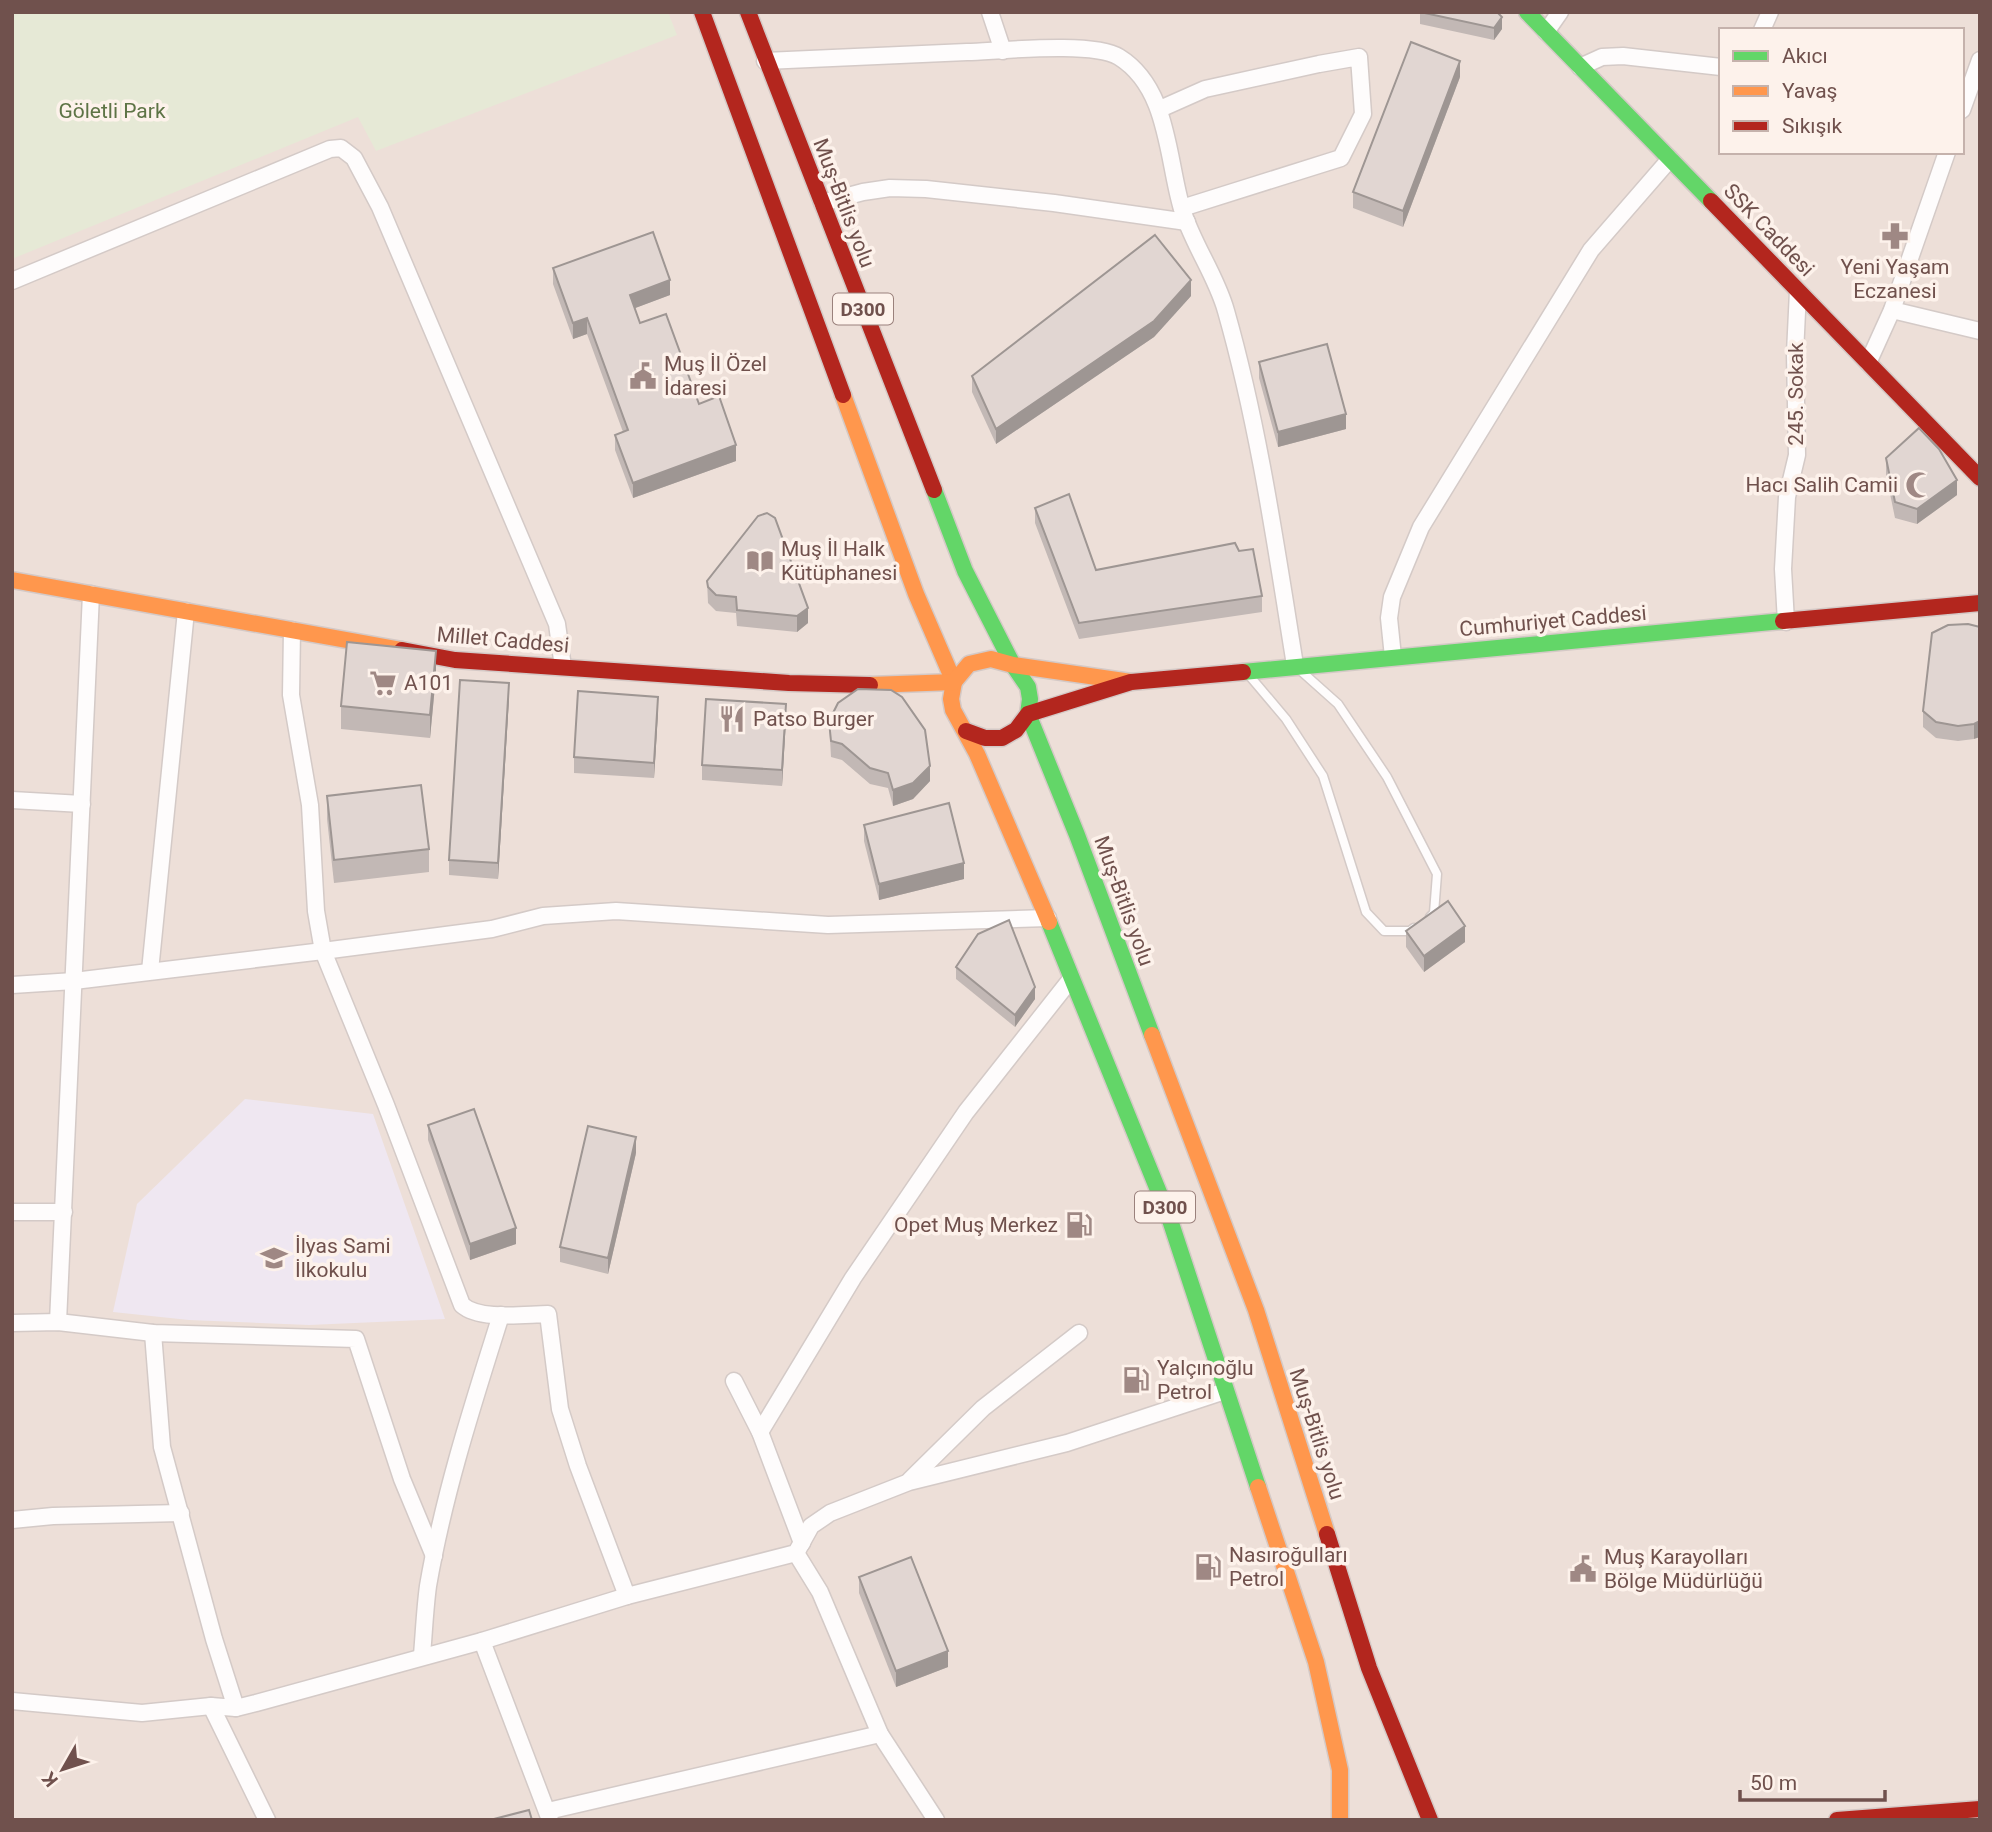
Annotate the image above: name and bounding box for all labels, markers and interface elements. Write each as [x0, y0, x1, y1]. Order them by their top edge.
legend [1719, 28, 1964, 154]
text: Akıcı [1782, 44, 1828, 68]
text: Yavaş [1782, 79, 1837, 103]
park label: Göletli Park [58, 99, 166, 123]
text: Sıkışık [1782, 114, 1843, 138]
street label: Muş-Bitlis yolu [808, 135, 880, 271]
street label: SSK Caddesi [1719, 179, 1819, 281]
pharmacy icon: Yeni Yaşam Eczanesi [1880, 221, 1910, 251]
place label: Yeni Yaşam Eczanesi [1841, 255, 1949, 303]
road number: D300 [833, 294, 893, 324]
street label: 245. Sokak [1784, 342, 1808, 446]
place label: Muş İl Özel İdaresi [664, 352, 767, 400]
public building icon: Muş İl Özel İdaresi [628, 361, 658, 391]
mosque icon: Hacı Salih Camii [1904, 470, 1934, 500]
place label: Hacı Salih Camii [1746, 473, 1898, 497]
place label: Muş İl Halk Kütüphanesi [781, 537, 897, 585]
library icon: Muş İl Halk Kütüphanesi [745, 546, 775, 576]
street label: Cumhuriyet Caddesi [1458, 601, 1648, 641]
street label: Millet Caddesi [436, 622, 570, 658]
supermarket icon: A101 [368, 668, 398, 698]
place label: A101 [404, 671, 453, 695]
restaurant icon: Patso Burger [717, 704, 747, 734]
place label: Patso Burger [753, 707, 874, 731]
street label: Muş-Bitlis yolu [1089, 833, 1159, 969]
road number: D300 [1135, 1191, 1195, 1222]
fuel station icon: Opet Muş Merkez [1064, 1210, 1094, 1240]
place label: Opet Muş Merkez [894, 1213, 1058, 1237]
place label: İlyas Sami İlkokulu [295, 1234, 390, 1282]
school or university icon: İlyas Sami İlkokulu [259, 1243, 289, 1273]
place label: Yalçınoğlu Petrol [1157, 1356, 1254, 1404]
fuel station icon: Yalçınoğlu Petrol [1121, 1365, 1151, 1395]
street label: Muş-Bitlis yolu [1285, 1365, 1349, 1503]
place label: Nasıroğulları Petrol [1229, 1543, 1348, 1591]
place label: Muş Karayolları Bölge Müdürlüğü [1604, 1545, 1763, 1593]
fuel station icon: Nasıroğulları Petrol [1193, 1552, 1223, 1582]
public building icon: Muş Karayolları Bölge Müdürlüğü [1568, 1554, 1598, 1584]
north arrow [28, 1734, 98, 1804]
scale bar [1740, 1758, 1885, 1802]
text: K [37, 1767, 63, 1791]
text: 50 m [1750, 1771, 1797, 1795]

